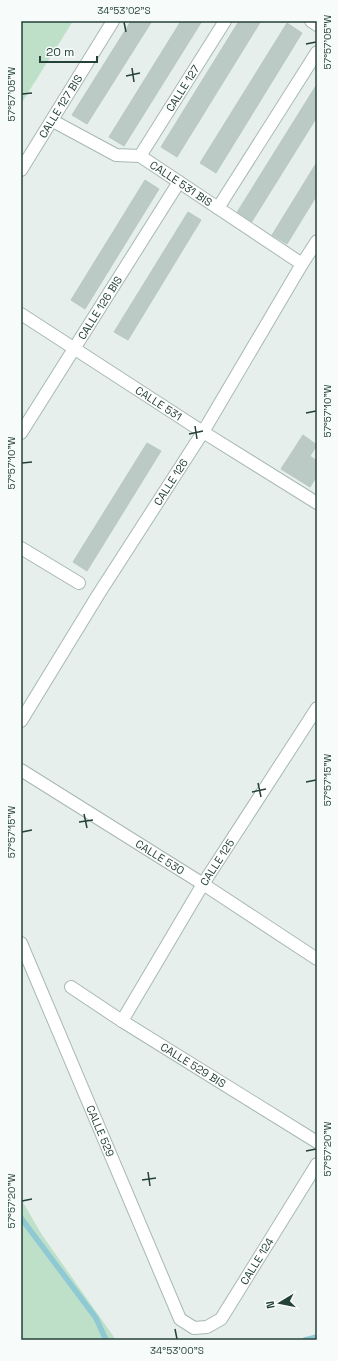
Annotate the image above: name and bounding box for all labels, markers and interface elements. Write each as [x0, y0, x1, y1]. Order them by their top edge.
text: 34°53'02"S [97, 4, 151, 17]
text: 57°57'05"W [321, 14, 334, 69]
scale bar [40, 38, 97, 64]
text: 20 m [46, 44, 74, 60]
street label: CALLE 127 [163, 62, 203, 114]
text: 57°57'05"W [5, 66, 18, 121]
street label: CALLE 127 BIS [36, 72, 85, 140]
street label: CALLE 531 BIS [147, 158, 215, 209]
street label: CALLE 126 BIS [75, 273, 125, 342]
street label: CALLE 531 [133, 383, 185, 423]
text: 57°57'10"W [321, 384, 334, 437]
text: 57°57'10"W [5, 436, 18, 489]
street label: CALLE 126 [151, 456, 191, 508]
text: 57°57'15"W [321, 753, 334, 806]
text: 57°57'15"W [5, 805, 18, 858]
street label: CALLE 530 [133, 836, 187, 878]
street label: CALLE 125 [197, 836, 238, 888]
street label: CALLE 529 BIS [158, 1040, 229, 1091]
street label: CALLE 529 [83, 1103, 118, 1159]
text: 57°57'20"W [321, 1121, 334, 1176]
text: 57°57'20"W [5, 1173, 18, 1228]
street label: CALLE 124 [237, 1235, 277, 1287]
north arrow [260, 1283, 300, 1323]
text: N [263, 1300, 278, 1310]
text: 34°53'00"S [150, 1344, 204, 1357]

